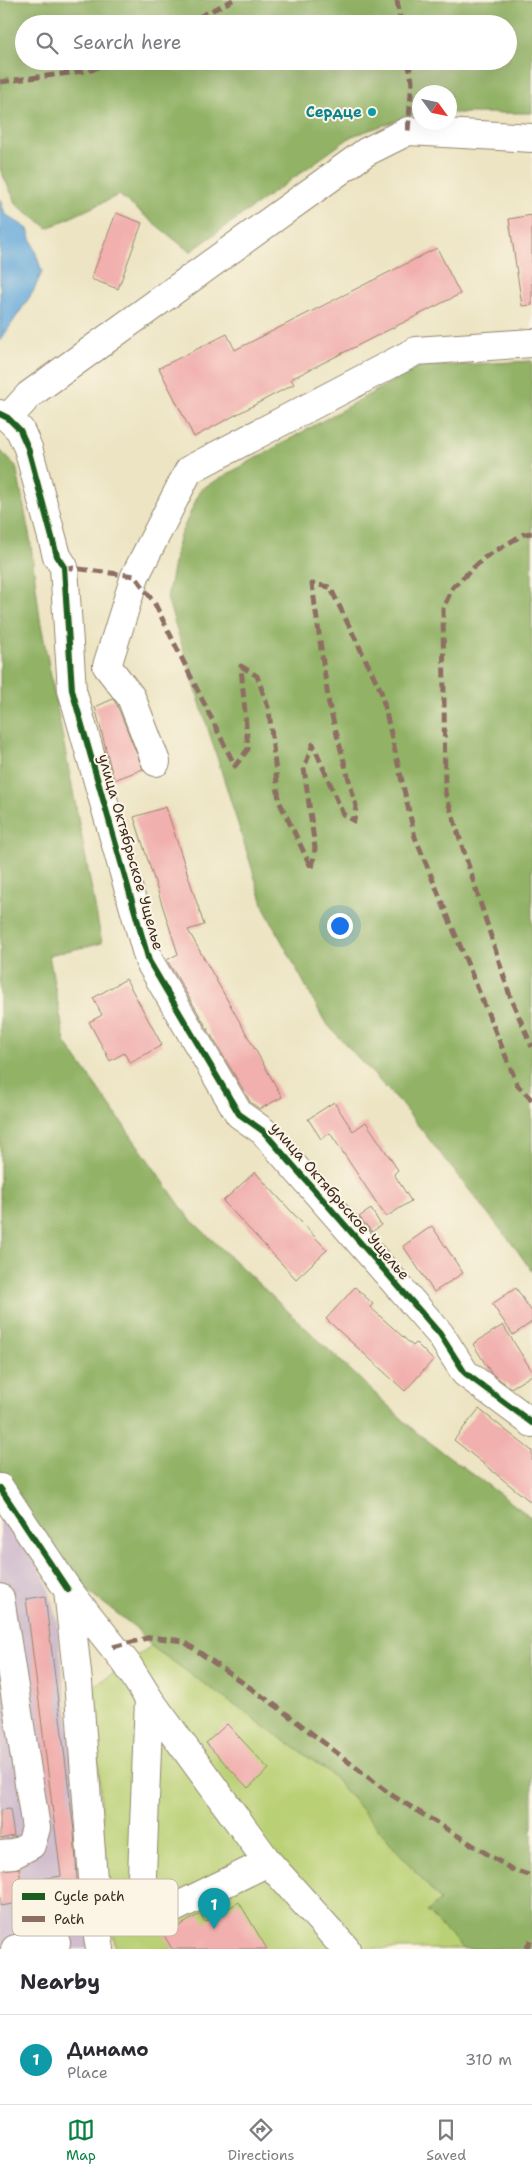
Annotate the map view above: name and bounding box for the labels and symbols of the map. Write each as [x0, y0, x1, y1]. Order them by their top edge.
north arrow [412, 85, 457, 130]
place label: Сердце [306, 102, 362, 122]
marker: Сердце [366, 106, 378, 118]
street label: улица Октябрьское Ущелье [93, 752, 169, 952]
your location [327, 913, 353, 939]
street label: улица Октябрьское Ущелье [266, 1118, 414, 1284]
legend [12, 1879, 178, 1936]
text: Cycle path [54, 1887, 125, 1905]
pin: 1 [198, 1888, 230, 1929]
text: Path [54, 1910, 85, 1928]

